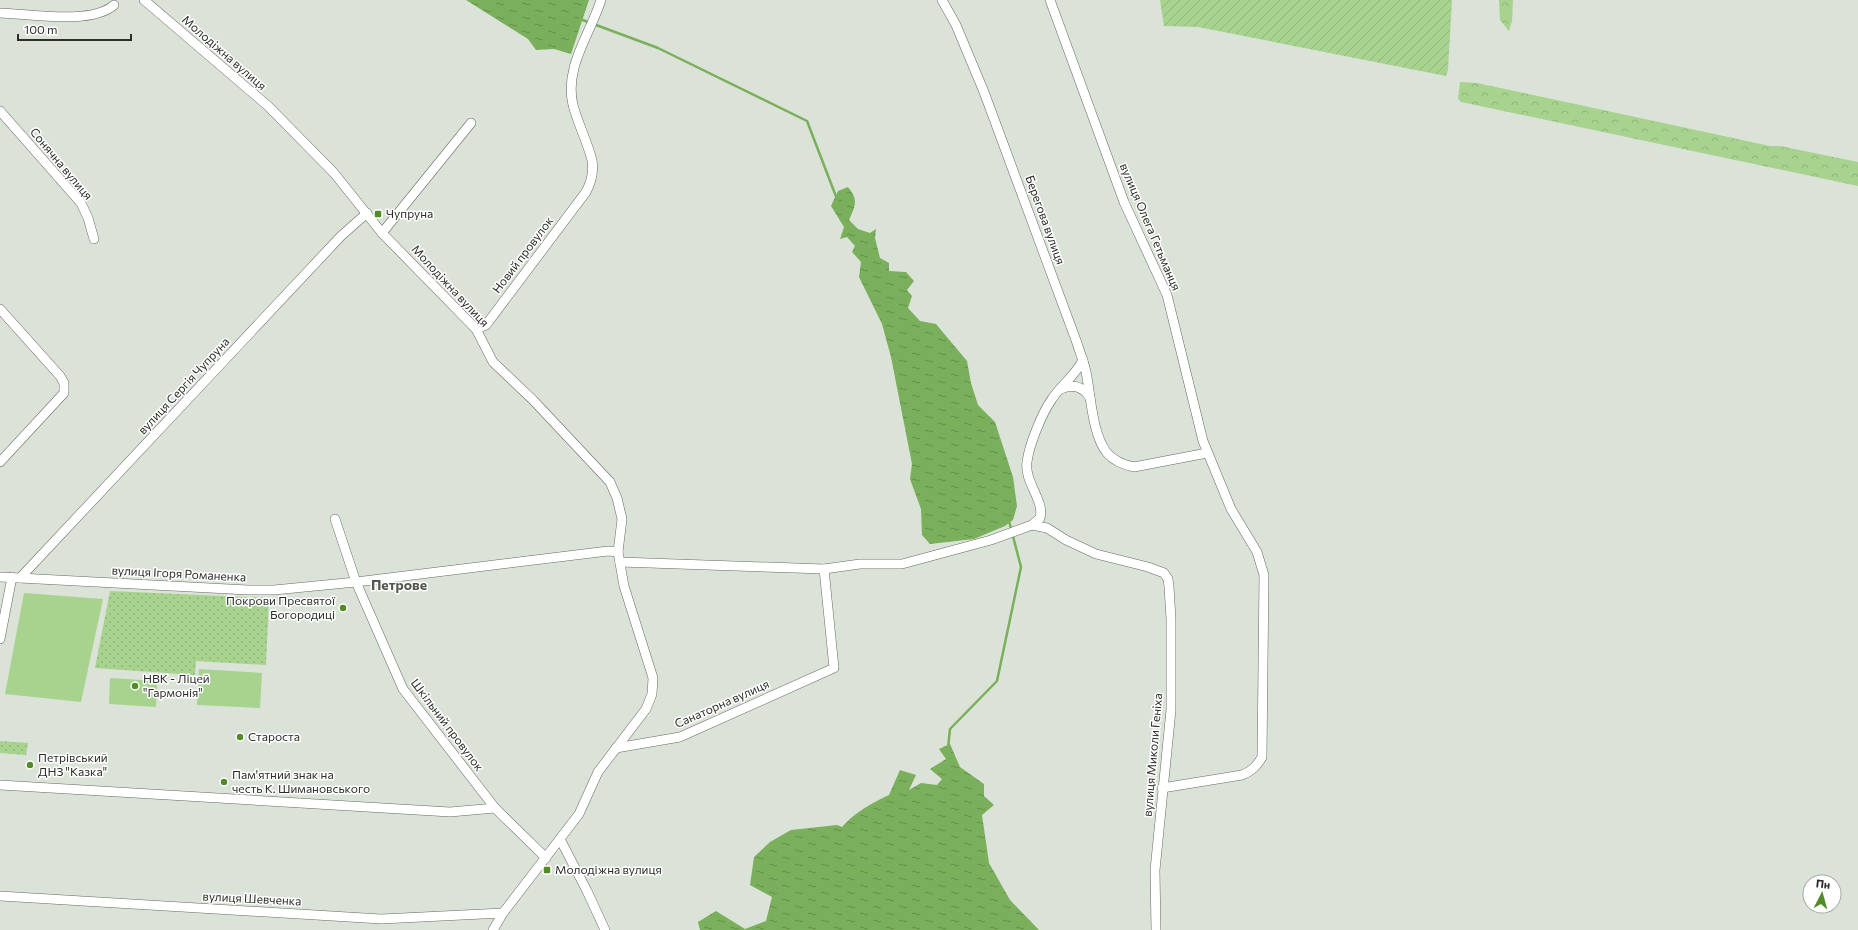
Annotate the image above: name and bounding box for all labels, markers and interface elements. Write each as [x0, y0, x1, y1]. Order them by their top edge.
street label: Молодіжна вулиця [180, 12, 270, 93]
scale bar [18, 16, 131, 42]
text: 100 m [24, 22, 58, 36]
street label: Сонячна вулиця [28, 125, 96, 202]
street label: вулиця Олега Гетьманця [1118, 161, 1184, 292]
street label: Берегова вулиця [1023, 173, 1069, 266]
place label: Чупруна [386, 206, 433, 220]
marker: Чупруна [373, 209, 383, 219]
street label: Новий провулок [489, 213, 556, 295]
street label: Молодіжна вулиця [409, 241, 492, 329]
street label: вулиця Сергія Чупруна [135, 334, 232, 437]
street label: вулиця Ігоря Романенка [111, 562, 247, 584]
district label: Петрове [371, 576, 427, 593]
place label: Покрови Пресвятої Богородиці [226, 593, 336, 621]
marker: Покрови Пресвятої Богородиці [338, 603, 348, 613]
place label: НВК - Ліцей "Гармонія" [143, 671, 210, 699]
street label: Шкільний провулок [409, 676, 487, 774]
street label: Санаторна вулиця [672, 676, 771, 730]
marker: НВК - Ліцей "Гармонія" [130, 681, 140, 691]
street label: вулиця Миколи Геніха [1140, 693, 1164, 817]
place label: Староста [248, 729, 300, 743]
marker: Староста [235, 732, 245, 742]
place label: Петрівський ДНЗ "Казка" [38, 750, 108, 778]
marker: Петрівський ДНЗ "Казка" [25, 760, 35, 770]
place label: Пам'ятний знак на честь К. Шимановського [232, 767, 370, 795]
marker: Пам'ятний знак на честь К. Шимановського [219, 777, 229, 787]
place label: Молодіжна вулиця [555, 862, 662, 876]
marker: Молодіжна вулиця [542, 865, 552, 875]
north arrow [1802, 874, 1842, 914]
text: Пн [1815, 876, 1831, 891]
street label: вулиця Шевченка [202, 888, 302, 908]

